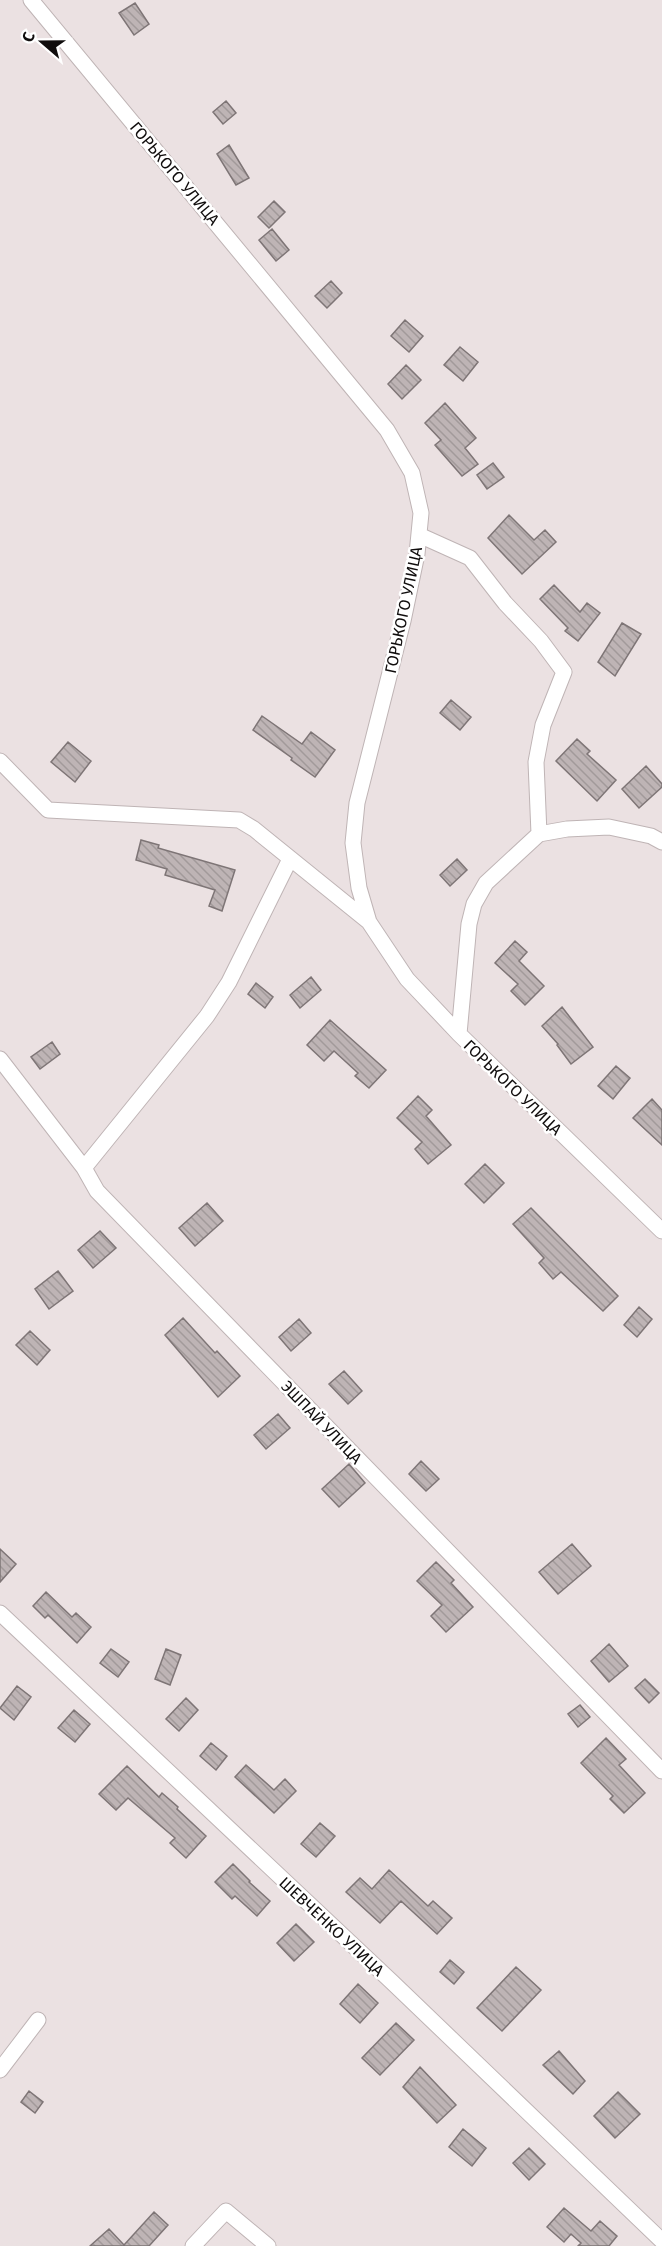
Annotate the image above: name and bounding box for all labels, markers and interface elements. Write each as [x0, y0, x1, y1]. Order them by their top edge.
north arrow [12, 12, 72, 72]
text: С [18, 29, 39, 45]
street label: ГОРЬКОГО УЛИЦА [126, 118, 224, 229]
street label: ГОРЬКОГО УЛИЦА [381, 544, 426, 675]
street label: ГОРЬКОГО УЛИЦА [460, 1036, 566, 1140]
street label: ЭШПАЙ УЛИЦА [277, 1377, 367, 1468]
street label: ШЕВЧЕНКО УЛИЦА [275, 1873, 389, 1980]

